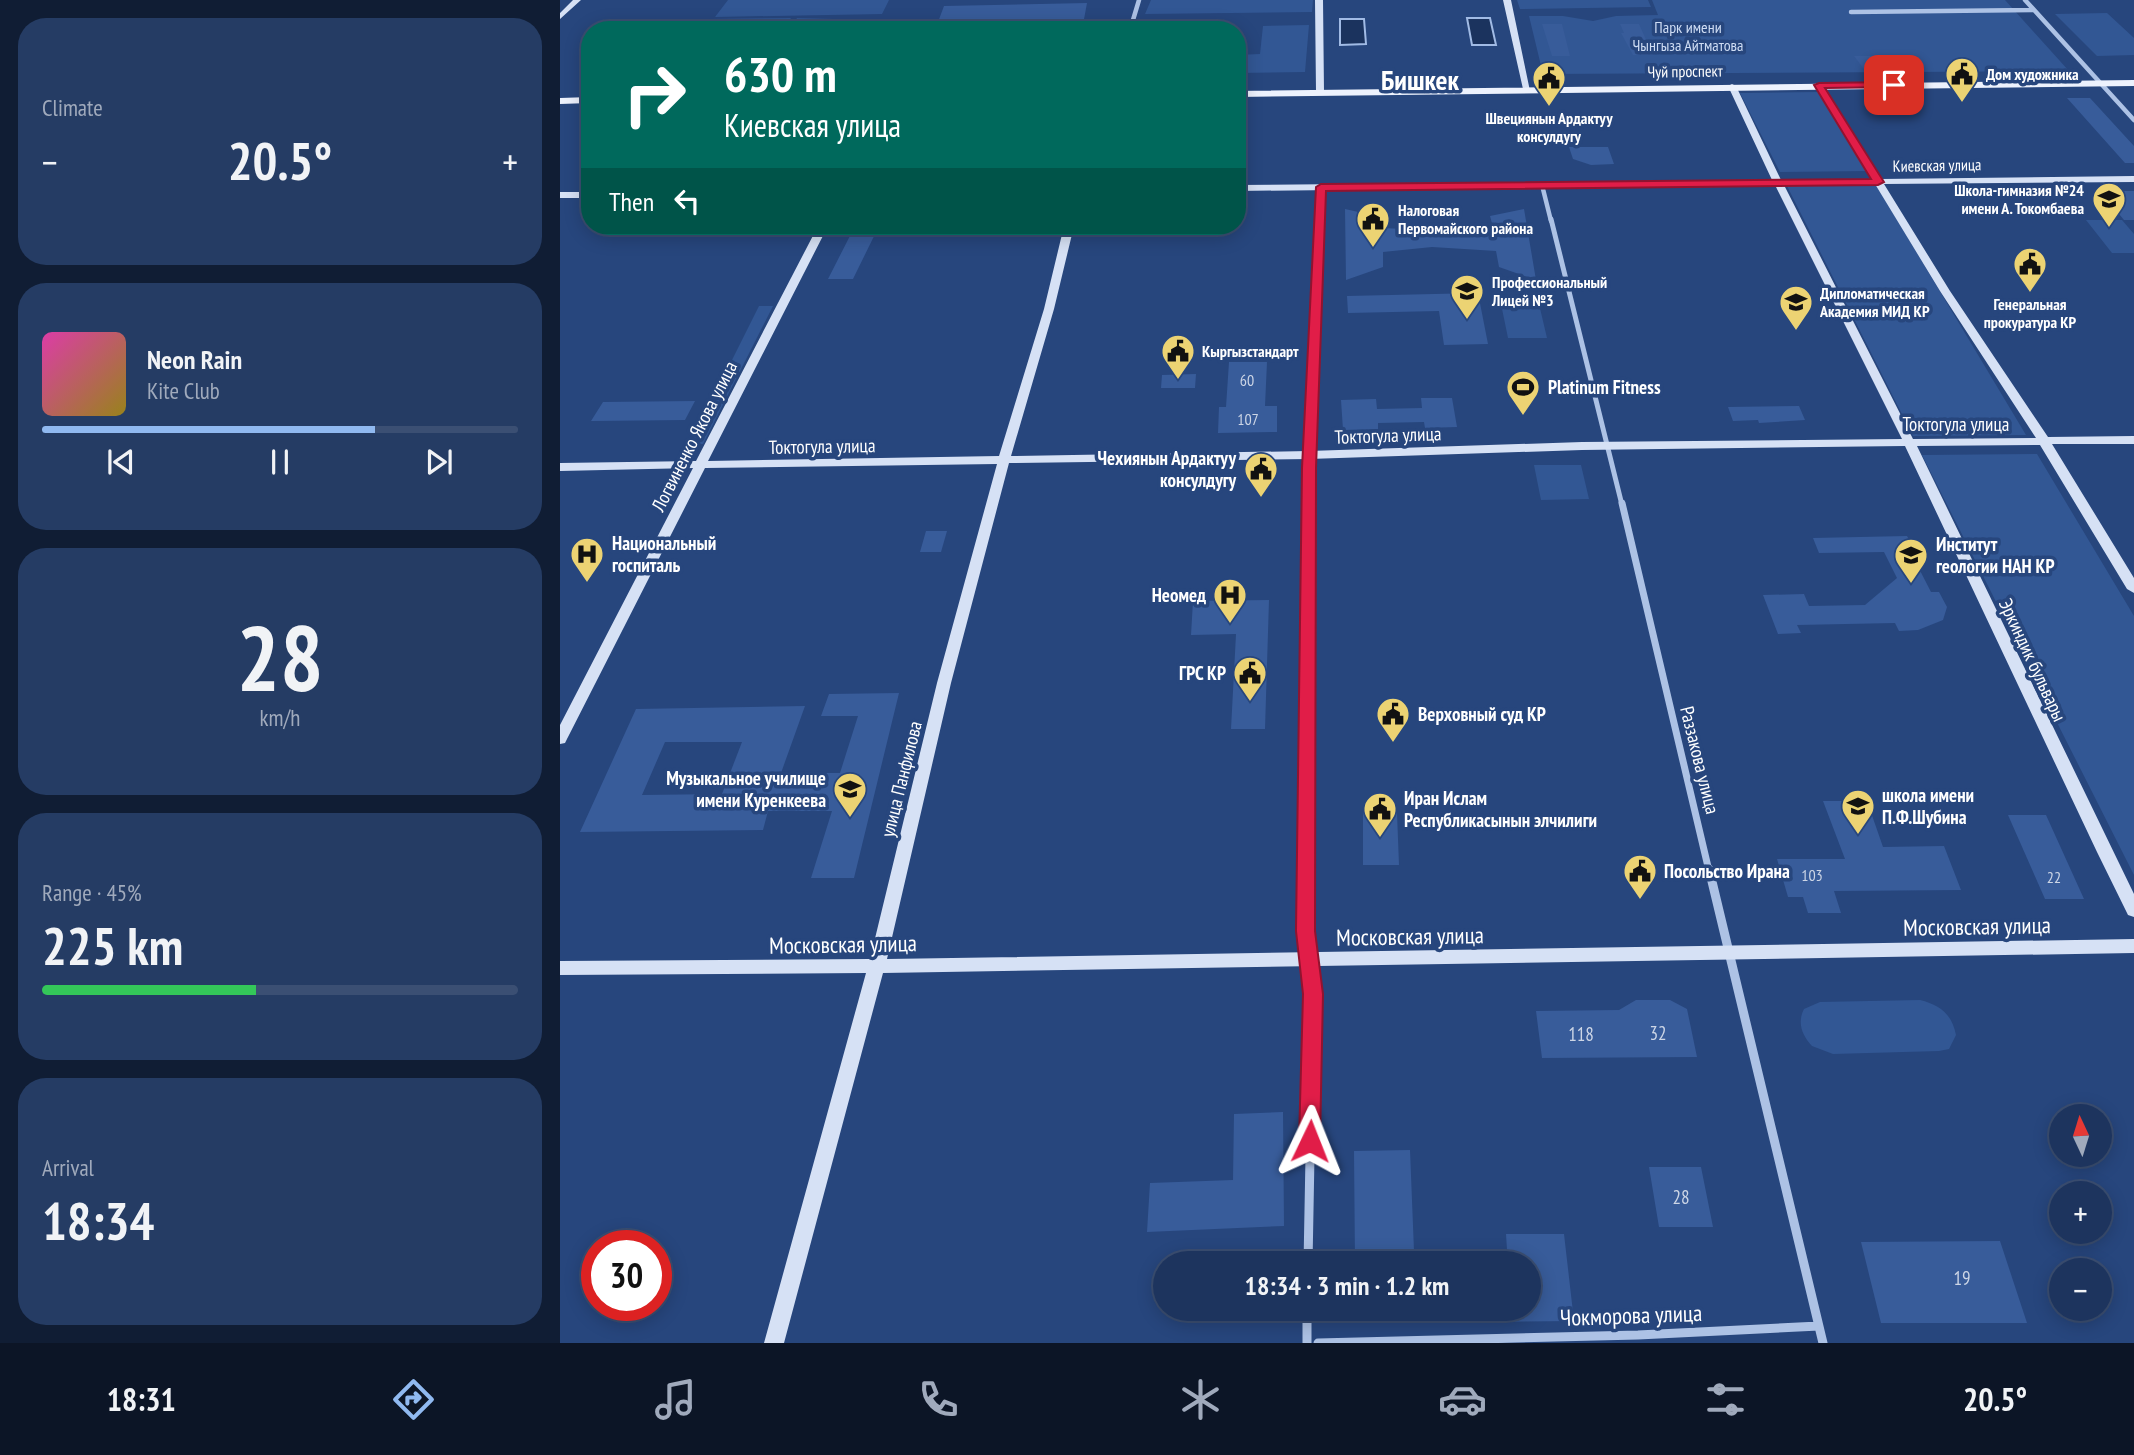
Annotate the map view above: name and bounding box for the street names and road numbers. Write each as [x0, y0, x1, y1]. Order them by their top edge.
street label: Чуй проспект [1647, 60, 1724, 82]
street label: Киевская улица [1893, 154, 1981, 176]
street label: Логвиненко Якова улица [645, 357, 742, 516]
street label: Токтогула улица [1903, 412, 2009, 436]
street label: Токтогула улица [1334, 421, 1442, 449]
street label: Токтогула улица [768, 433, 876, 459]
street label: Эркиндик бульвары [1994, 595, 2072, 725]
street label: Раззакова улица [1675, 704, 1725, 816]
street label: улица Панфилова [875, 718, 927, 840]
street label: Московская улица [1903, 910, 2051, 942]
street label: Московская улица [1336, 920, 1484, 952]
street label: Московская улица [769, 928, 917, 960]
street label: Чокморова улица [1559, 1298, 1703, 1332]

